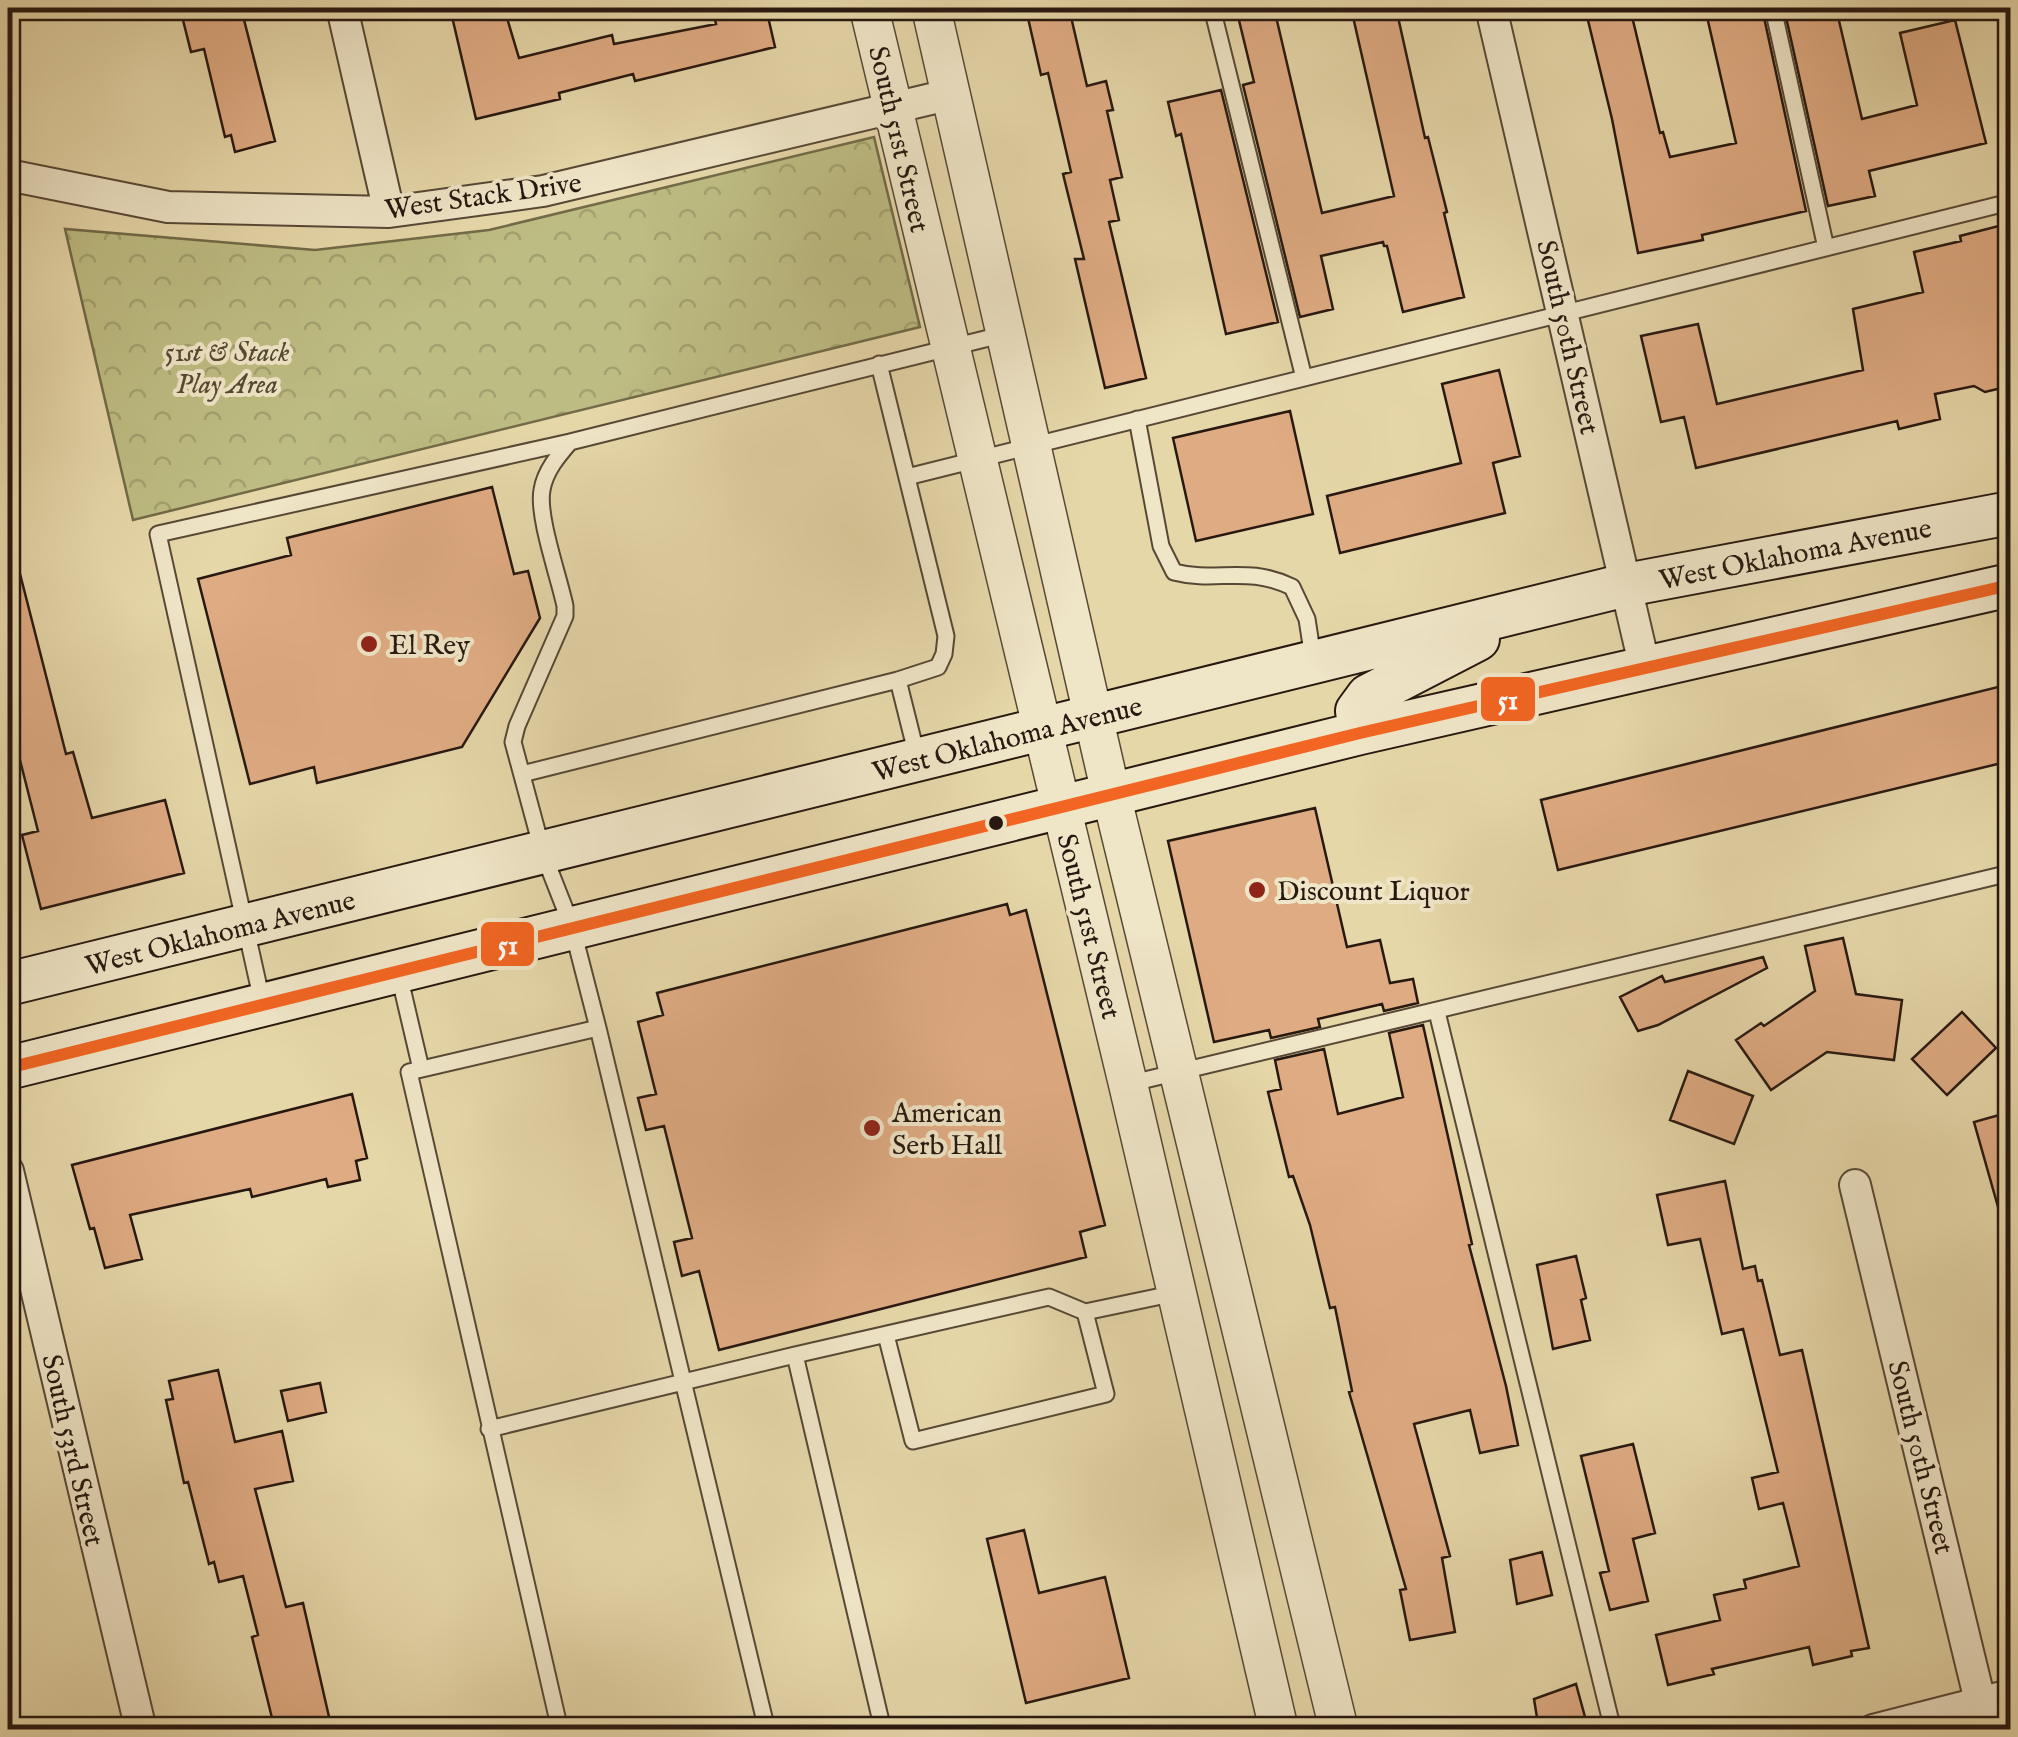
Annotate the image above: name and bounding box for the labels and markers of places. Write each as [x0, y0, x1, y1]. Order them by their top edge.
place label: El Rey [389, 629, 470, 664]
marker: El Rey [358, 633, 380, 655]
unlabelled marker [986, 813, 1006, 833]
place label: Discount Liquor [1277, 875, 1470, 910]
marker: Discount Liquor [1246, 879, 1268, 901]
place label: American Serb Hall [891, 1097, 1002, 1164]
marker: American Serb Hall [861, 1117, 883, 1139]

